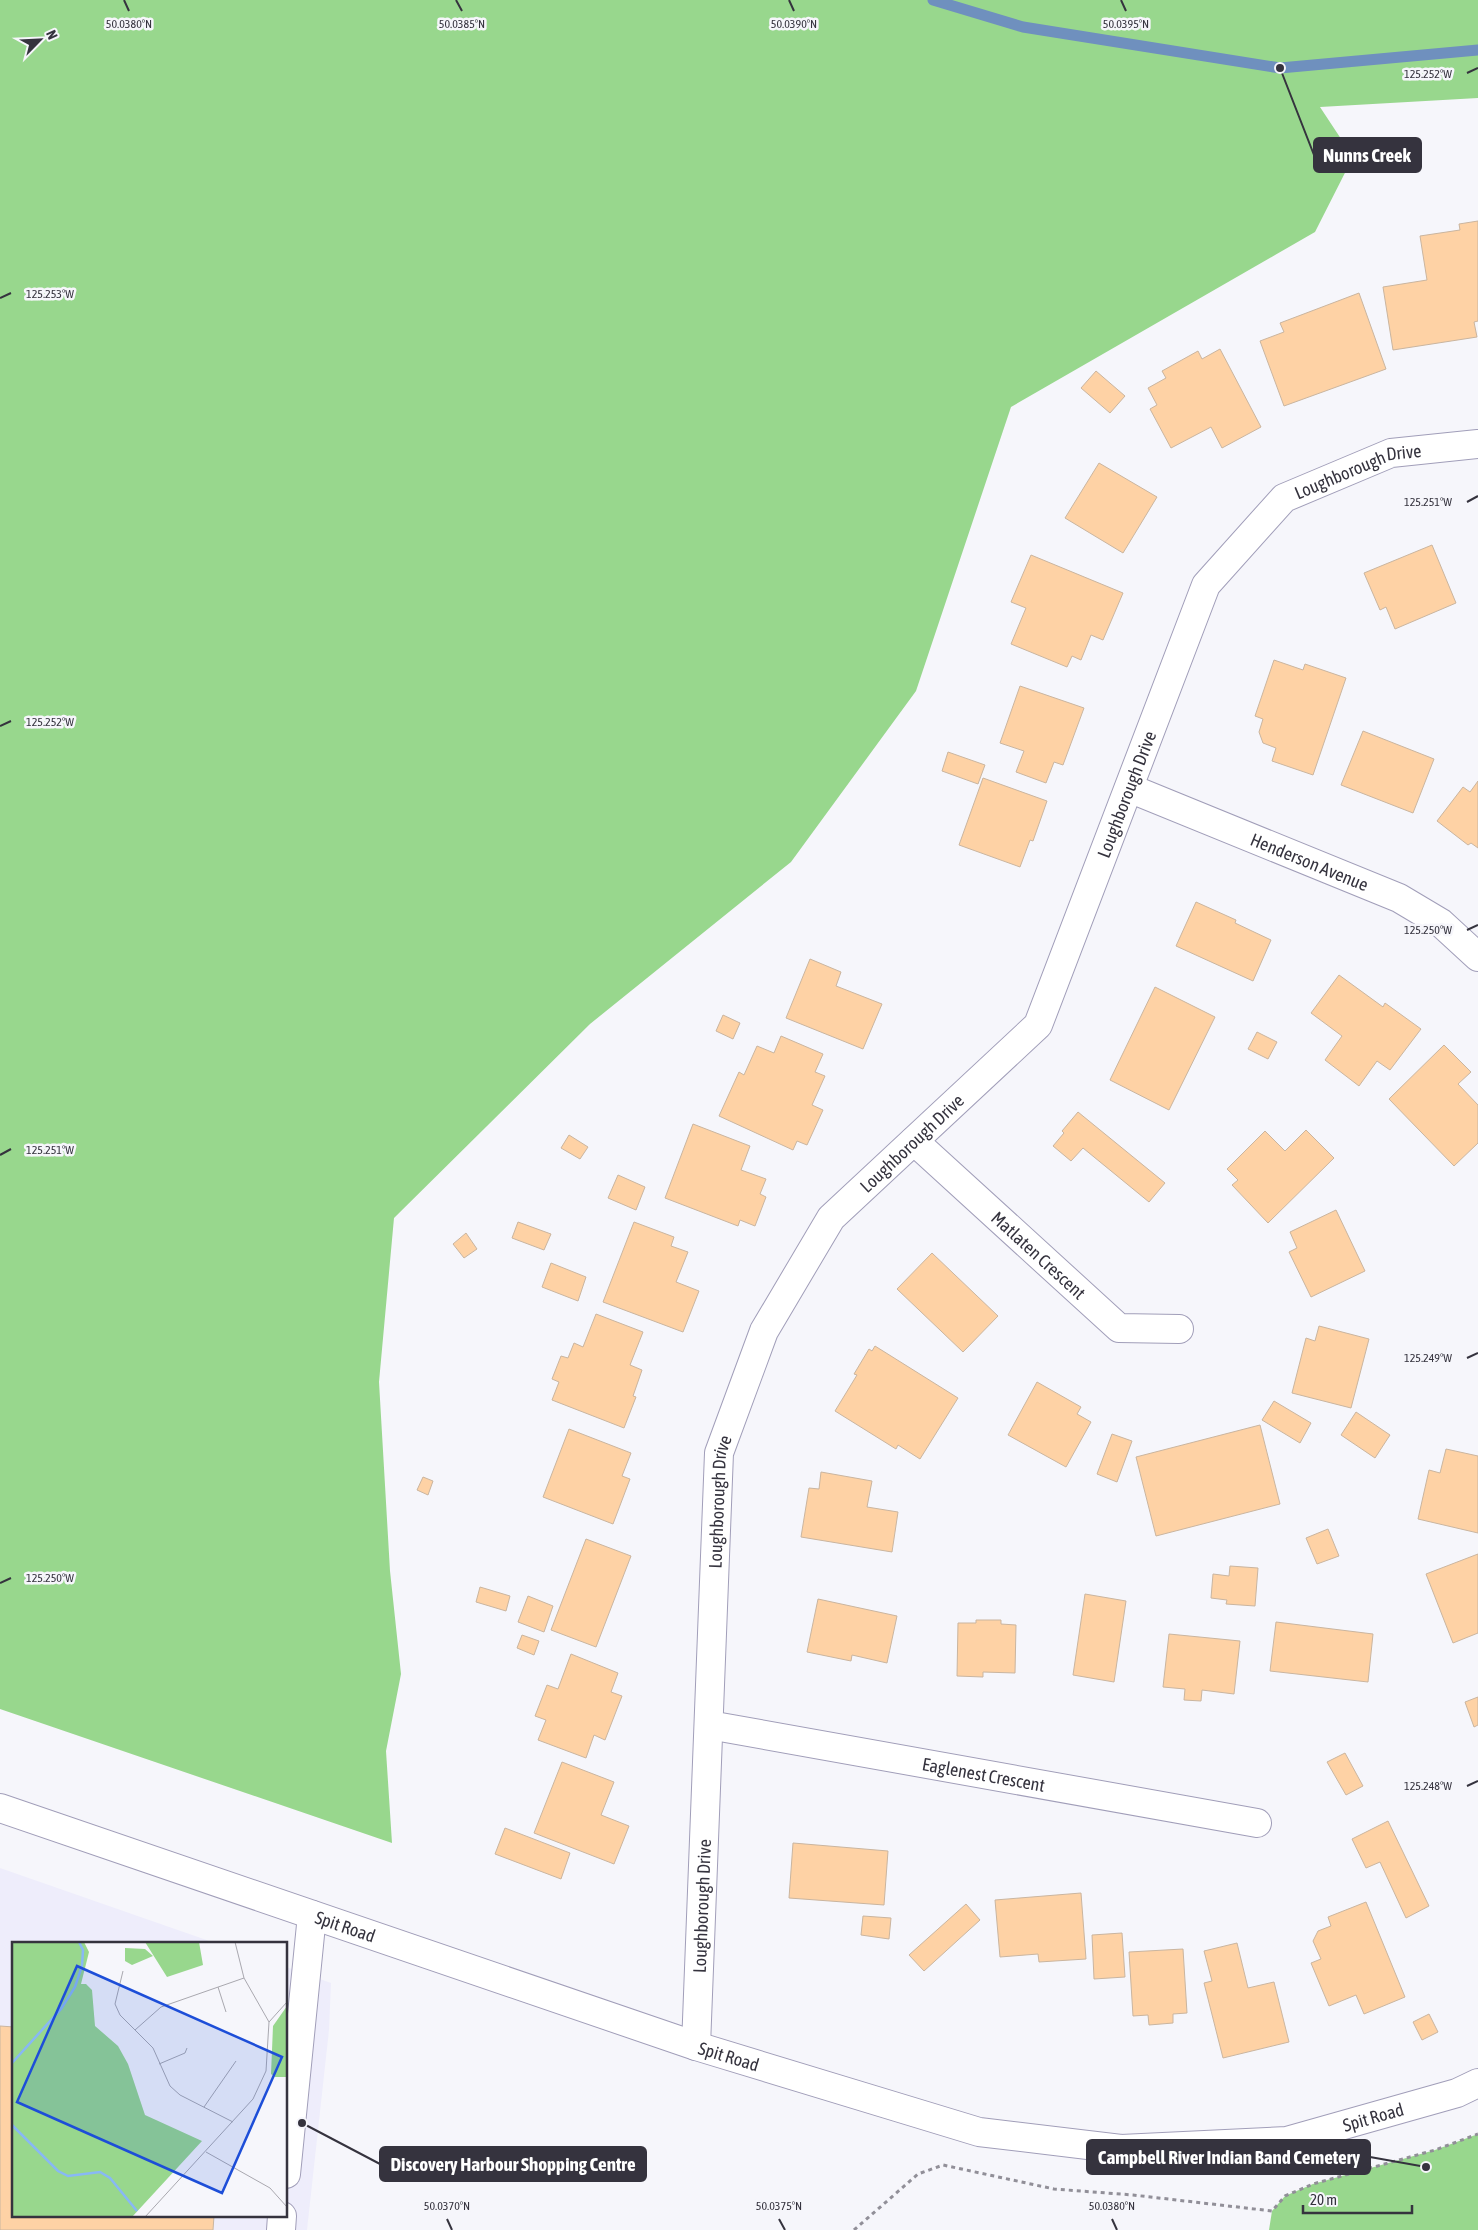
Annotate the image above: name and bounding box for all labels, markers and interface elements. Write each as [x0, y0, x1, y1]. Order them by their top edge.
north arrow [15, 15, 65, 65]
text: 50.0380°N [106, 17, 152, 31]
text: 50.0385°N [439, 17, 485, 31]
text: 50.0390°N [771, 17, 817, 31]
text: 50.0395°N [1103, 17, 1149, 31]
text: N [43, 28, 61, 42]
text: 125.252°W [1404, 67, 1452, 81]
callout: Nunns Creek [1314, 138, 1421, 172]
text: Nunns Creek [1323, 144, 1412, 166]
text: 125.253°W [26, 287, 74, 301]
street label: Loughborough Drive [1291, 439, 1422, 503]
text: 125.251°W [1404, 495, 1452, 509]
text: 125.252°W [26, 715, 74, 729]
street label: Loughborough Drive [1092, 728, 1160, 860]
street label: Henderson Avenue [1248, 828, 1372, 895]
text: 125.250°W [1404, 923, 1452, 937]
street label: Loughborough Drive [855, 1089, 968, 1196]
text: 125.251°W [26, 1143, 74, 1157]
street label: Matlaten Crescent [987, 1207, 1090, 1303]
text: 125.249°W [1404, 1351, 1452, 1365]
street label: Loughborough Drive [704, 1432, 735, 1569]
text: 125.250°W [26, 1571, 74, 1585]
street label: Eaglenest Crescent [921, 1753, 1047, 1795]
text: 125.248°W [1404, 1779, 1452, 1793]
street label: Loughborough Drive [688, 1839, 715, 1973]
street label: Spit Road [312, 1906, 378, 1946]
inset map [12, 1942, 288, 2218]
street label: Spit Road [696, 2037, 762, 2075]
street label: Spit Road [1340, 2098, 1406, 2135]
callout: Campbell River Indian Band Cemetery [1087, 2140, 1370, 2174]
text: Campbell River Indian Band Cemetery [1098, 2146, 1360, 2168]
callout: Discovery Harbour Shopping Centre [380, 2147, 646, 2181]
text: Discovery Harbour Shopping Centre [390, 2153, 636, 2175]
scale bar [1303, 2182, 1412, 2214]
text: 20 m [1310, 2191, 1337, 2208]
text: 50.0370°N [424, 2199, 470, 2213]
text: 50.0375°N [756, 2199, 802, 2213]
text: 50.0380°N [1089, 2199, 1135, 2213]

